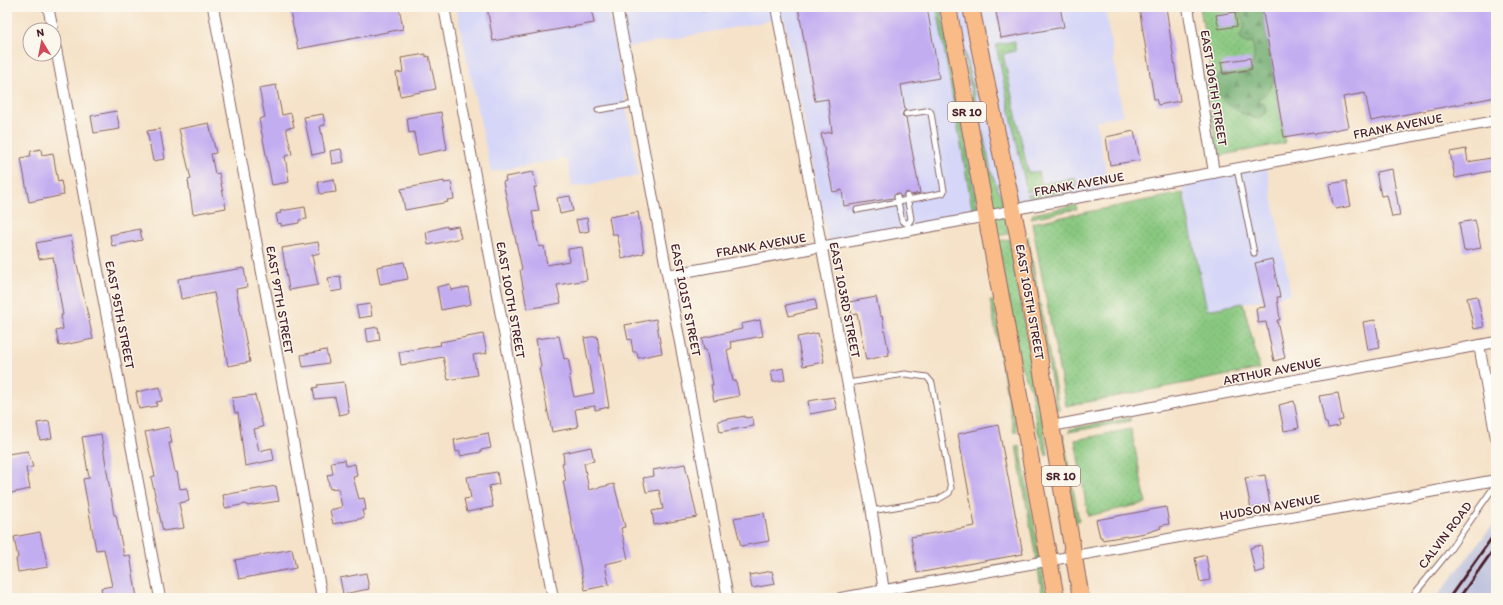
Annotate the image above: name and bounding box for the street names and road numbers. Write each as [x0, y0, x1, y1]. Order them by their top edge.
street label: EAST 106TH STREET [1197, 29, 1231, 148]
road number: SR 10 [948, 102, 986, 122]
street label: FRANK AVENUE [1352, 110, 1444, 142]
street label: FRANK AVENUE [1033, 169, 1125, 199]
street label: FRANK AVENUE [715, 230, 807, 260]
street label: EAST 100TH STREET [493, 240, 529, 360]
street label: EAST 103RD STREET [826, 241, 864, 360]
street label: EAST 101ST STREET [668, 242, 704, 358]
street label: EAST 105TH STREET [1012, 243, 1048, 362]
street label: EAST 97TH STREET [263, 245, 297, 356]
street label: EAST 95TH STREET [102, 260, 138, 371]
street label: ARTHUR AVENUE [1222, 354, 1322, 388]
road number: SR 10 [1042, 466, 1080, 486]
street label: HUDSON AVENUE [1218, 491, 1322, 523]
street label: CALVIN ROAD [1415, 498, 1475, 572]

